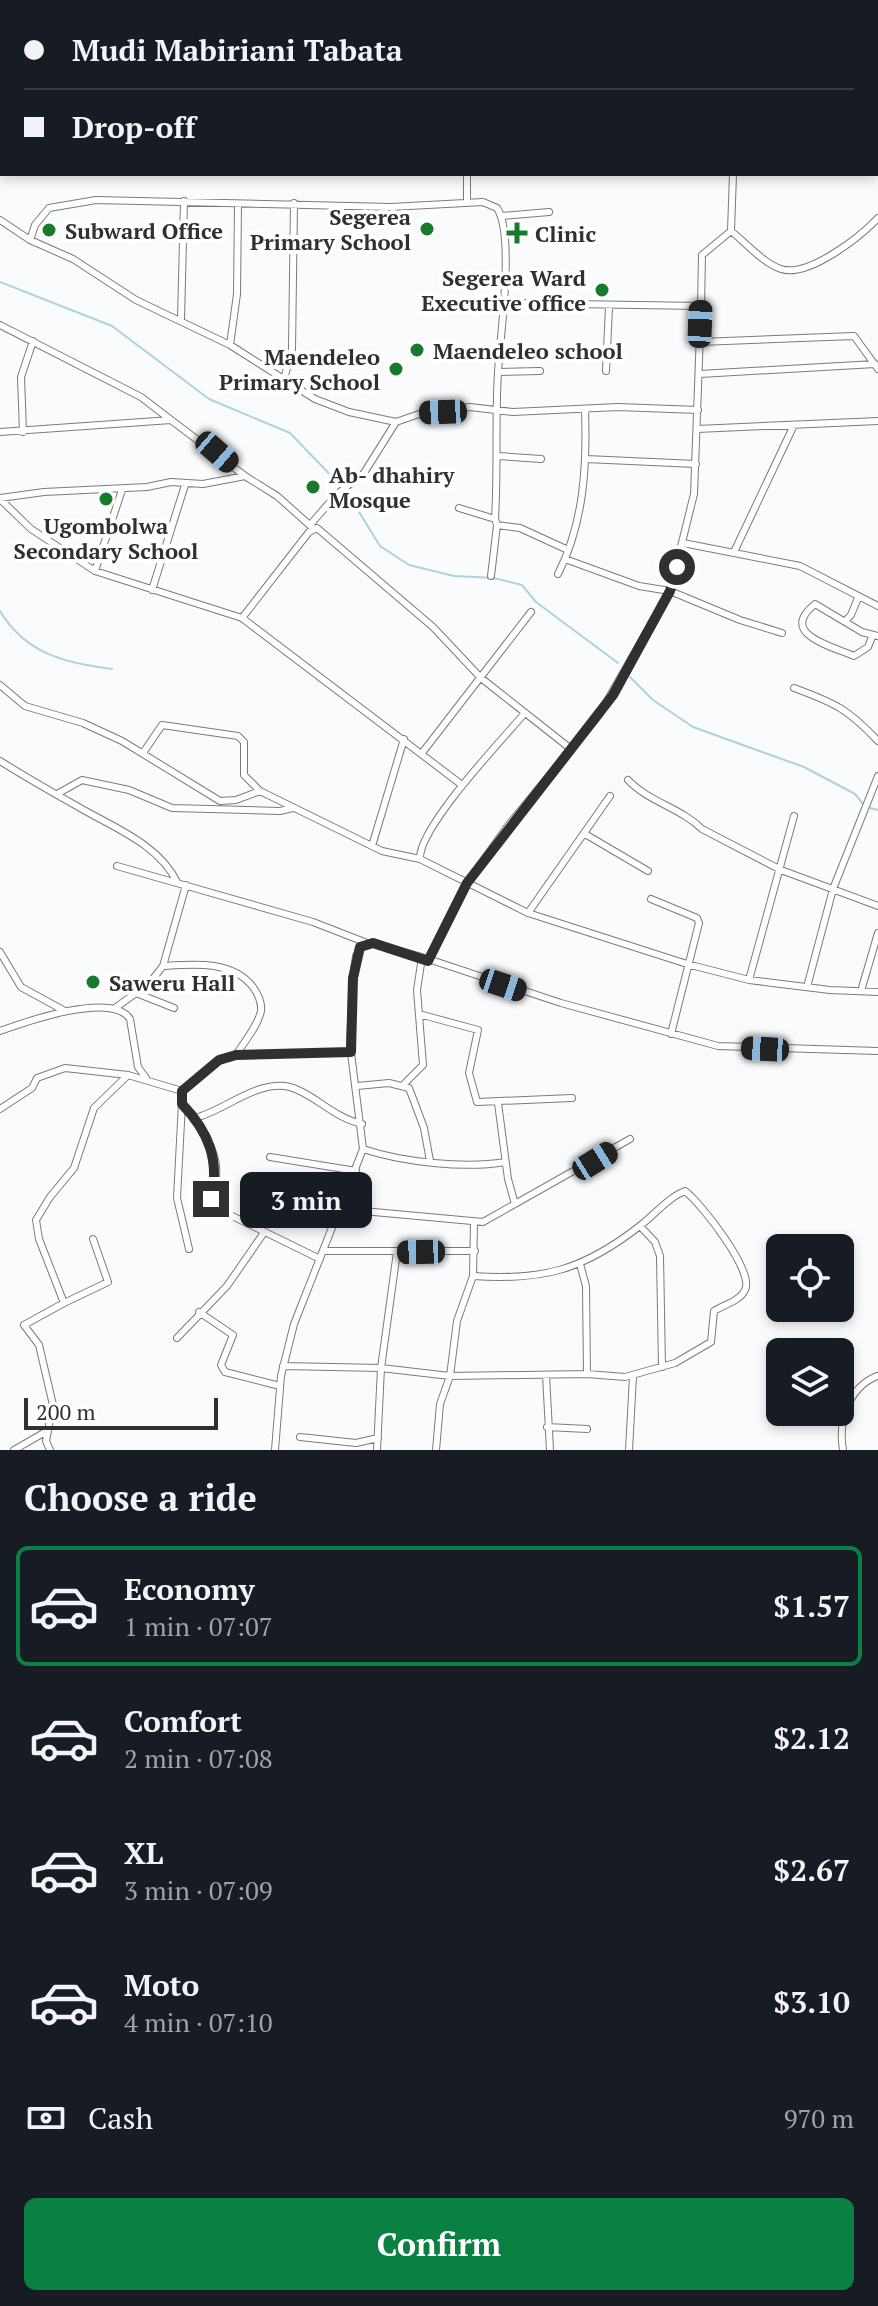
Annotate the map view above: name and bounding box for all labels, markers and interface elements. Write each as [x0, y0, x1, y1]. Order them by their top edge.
text: Mudi Mabiriani Tabata [72, 30, 403, 70]
text: Drop-off [72, 107, 196, 147]
place label: Segerea Primary School [250, 202, 411, 256]
place label: Subward Office [65, 216, 223, 245]
place label: Clinic [535, 219, 596, 248]
marker: Segerea Primary School [418, 220, 436, 238]
marker: Subward Office [40, 221, 58, 239]
marker: Clinic [506, 222, 528, 244]
place label: Segerea Ward Executive office [421, 263, 586, 317]
marker: Segerea Ward Executive office [593, 281, 611, 299]
car [687, 300, 713, 348]
place label: Maendeleo school [433, 336, 623, 365]
marker: Maendeleo school [408, 341, 426, 359]
place label: Maendeleo Primary School [219, 342, 380, 396]
marker: Maendeleo Primary School [387, 360, 405, 378]
car [419, 399, 467, 425]
car [191, 427, 243, 477]
place label: Ab- dhahiry Mosque [329, 460, 455, 514]
marker: Ab- dhahiry Mosque [304, 478, 322, 496]
marker: Ugombolwa Secondary School [97, 490, 115, 508]
place label: Ugombolwa Secondary School [14, 511, 198, 565]
route start [659, 549, 695, 585]
car [476, 966, 530, 1004]
place label: Saweru Hall [109, 968, 235, 997]
marker: Saweru Hall [84, 973, 102, 991]
car [740, 1036, 790, 1062]
car [568, 1138, 622, 1184]
callout: 3 min [239, 1171, 371, 1227]
route end [193, 1181, 229, 1217]
text: 3 min [270, 1183, 342, 1217]
map controls [766, 1234, 854, 1426]
button: locate [766, 1234, 854, 1322]
car [397, 1240, 445, 1264]
button: layers [766, 1338, 854, 1426]
scale bar [24, 1394, 218, 1430]
text: 200 m [36, 1397, 96, 1426]
text: Choose a ride [24, 1474, 257, 1521]
text: Economy [124, 1569, 255, 1609]
icon: car [28, 1570, 100, 1642]
text: $1.57 [773, 1586, 850, 1626]
text: 1 min · 07:07 [124, 1609, 273, 1643]
text: Comfort [124, 1701, 242, 1741]
icon: car [28, 1702, 100, 1774]
text: $2.12 [773, 1718, 850, 1758]
text: 2 min · 07:08 [124, 1741, 273, 1775]
text: XL [124, 1833, 163, 1873]
icon: car [28, 1834, 100, 1906]
text: $2.67 [773, 1850, 850, 1890]
text: 3 min · 07:09 [124, 1873, 273, 1907]
text: Moto [124, 1965, 199, 2005]
icon: car [28, 1966, 100, 2038]
text: $3.10 [773, 1982, 850, 2022]
text: 4 min · 07:10 [124, 2005, 273, 2039]
icon: cash [24, 2096, 68, 2140]
text: Cash [88, 2098, 153, 2138]
text: 970 m [784, 2101, 854, 2135]
button: Confirm [24, 2198, 854, 2290]

